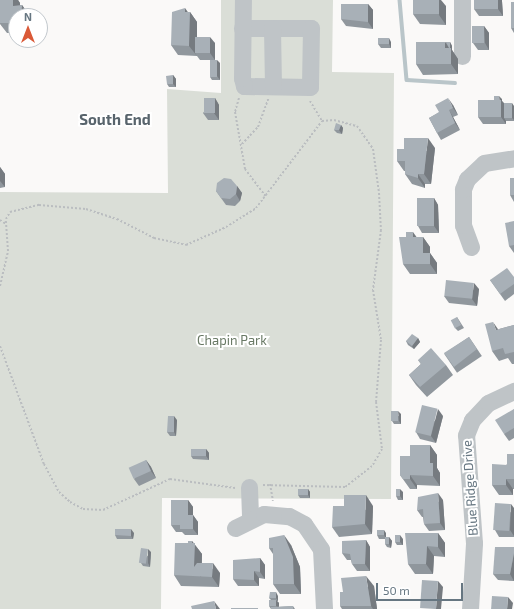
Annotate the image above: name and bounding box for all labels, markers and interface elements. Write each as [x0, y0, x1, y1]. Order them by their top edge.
north arrow [8, 8, 48, 48]
text: N [24, 10, 32, 23]
district label: South End [79, 111, 151, 129]
park label: Chapin Park [197, 332, 267, 348]
street label: Blue Ridge Drive [459, 440, 481, 536]
scale bar [378, 575, 465, 601]
text: 50 m [383, 583, 410, 597]

